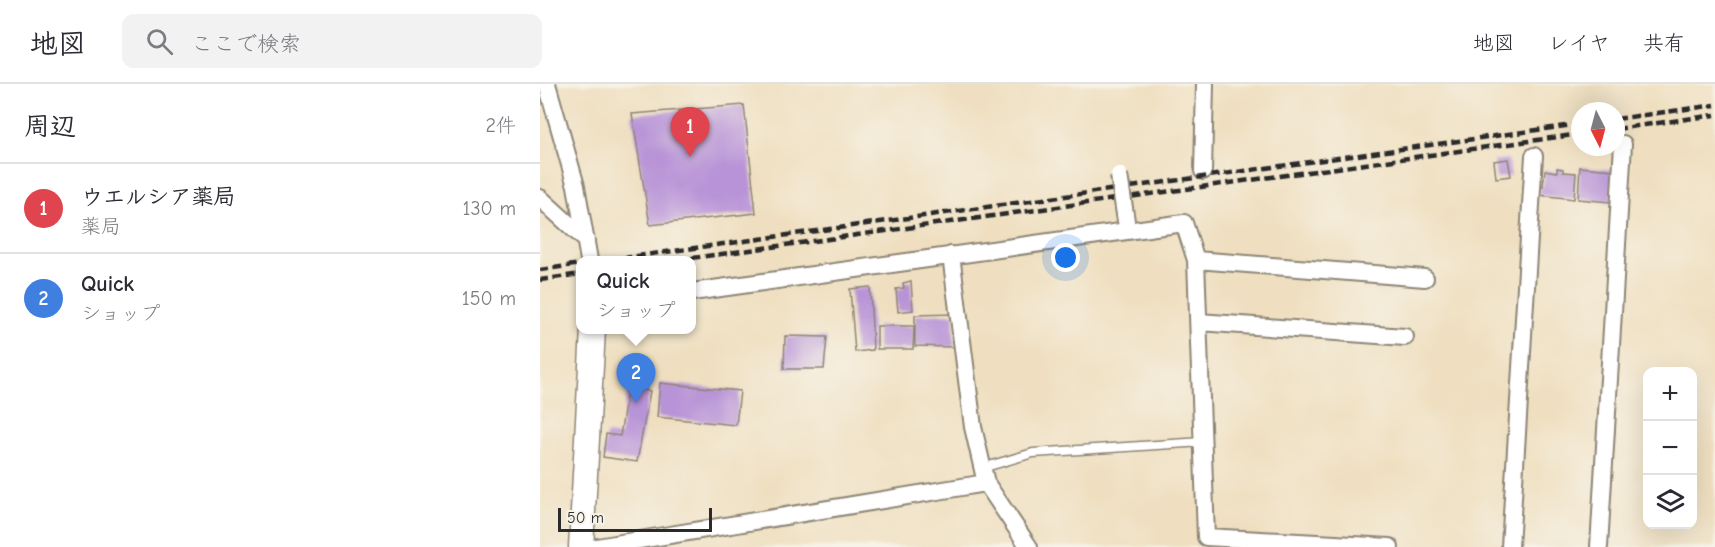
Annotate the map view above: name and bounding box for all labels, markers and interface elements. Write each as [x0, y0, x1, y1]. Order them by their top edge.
search box [122, 14, 542, 68]
icon: search [143, 25, 176, 58]
text: 地図 [30, 28, 86, 60]
text: ここで検索 [191, 31, 301, 57]
text: 地図 [1473, 31, 1515, 55]
text: レイヤ [1548, 31, 1610, 55]
text: 共有 [1643, 31, 1685, 55]
north arrow [1571, 102, 1625, 156]
pin: 1 [670, 107, 710, 157]
text: 周辺 [24, 112, 76, 142]
text: 2件 [486, 114, 516, 137]
text: ウエルシア薬局 [81, 184, 235, 210]
text: 1 [40, 197, 47, 220]
text: 130 m [463, 197, 516, 220]
text: 薬局 [81, 215, 121, 238]
your location [1051, 243, 1080, 272]
popup [576, 256, 696, 334]
text: Quick [596, 268, 649, 294]
text: Quick [81, 271, 134, 297]
text: 2 [39, 287, 48, 310]
text: 150 m [462, 287, 516, 310]
text: ショップ [596, 299, 676, 322]
text: ショップ [81, 302, 160, 325]
pin: 2 [616, 354, 656, 403]
map controls [1643, 367, 1697, 529]
button: + [1643, 367, 1697, 421]
button: − [1643, 421, 1697, 475]
button: layers [1643, 475, 1697, 529]
scale bar [558, 505, 712, 532]
text: 50 m [567, 509, 604, 527]

